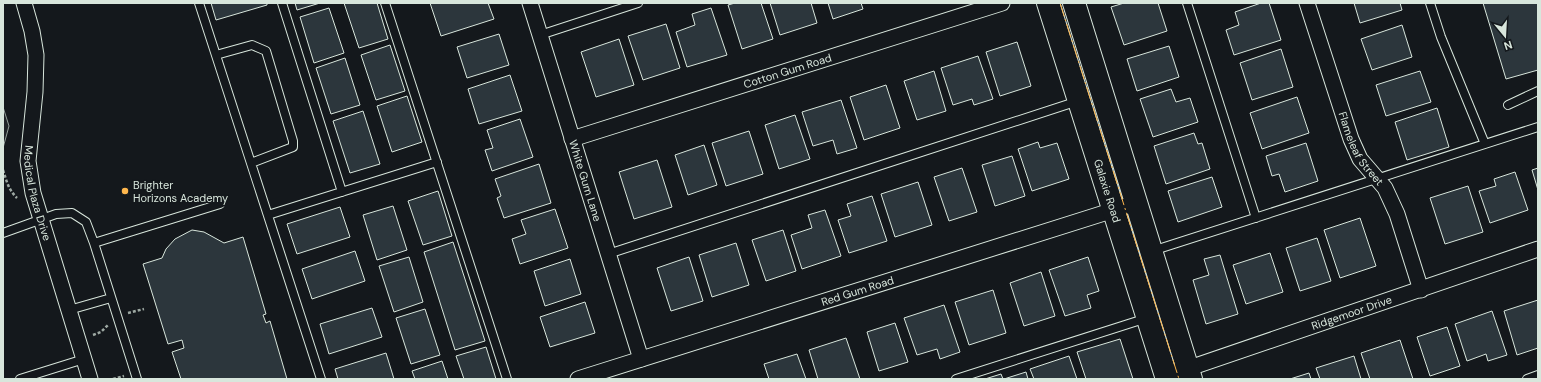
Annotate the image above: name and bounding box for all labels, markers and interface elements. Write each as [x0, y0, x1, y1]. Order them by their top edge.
north arrow [1485, 16, 1525, 56]
text: N [1502, 38, 1514, 53]
street label: Cotton Gum Road [742, 50, 833, 91]
street label: Flameleaf Street [1336, 110, 1387, 188]
street label: White Gum Lane [566, 138, 605, 223]
street label: Medical Plaza Drive [21, 145, 54, 242]
street label: Galaxie Road [1091, 157, 1124, 224]
place label: Brighter Horizons Academy [133, 178, 228, 205]
marker: Brighter Horizons Academy [120, 186, 130, 196]
street label: Red Gum Road [819, 273, 896, 309]
street label: Ridgemoor Drive [1309, 292, 1394, 333]

